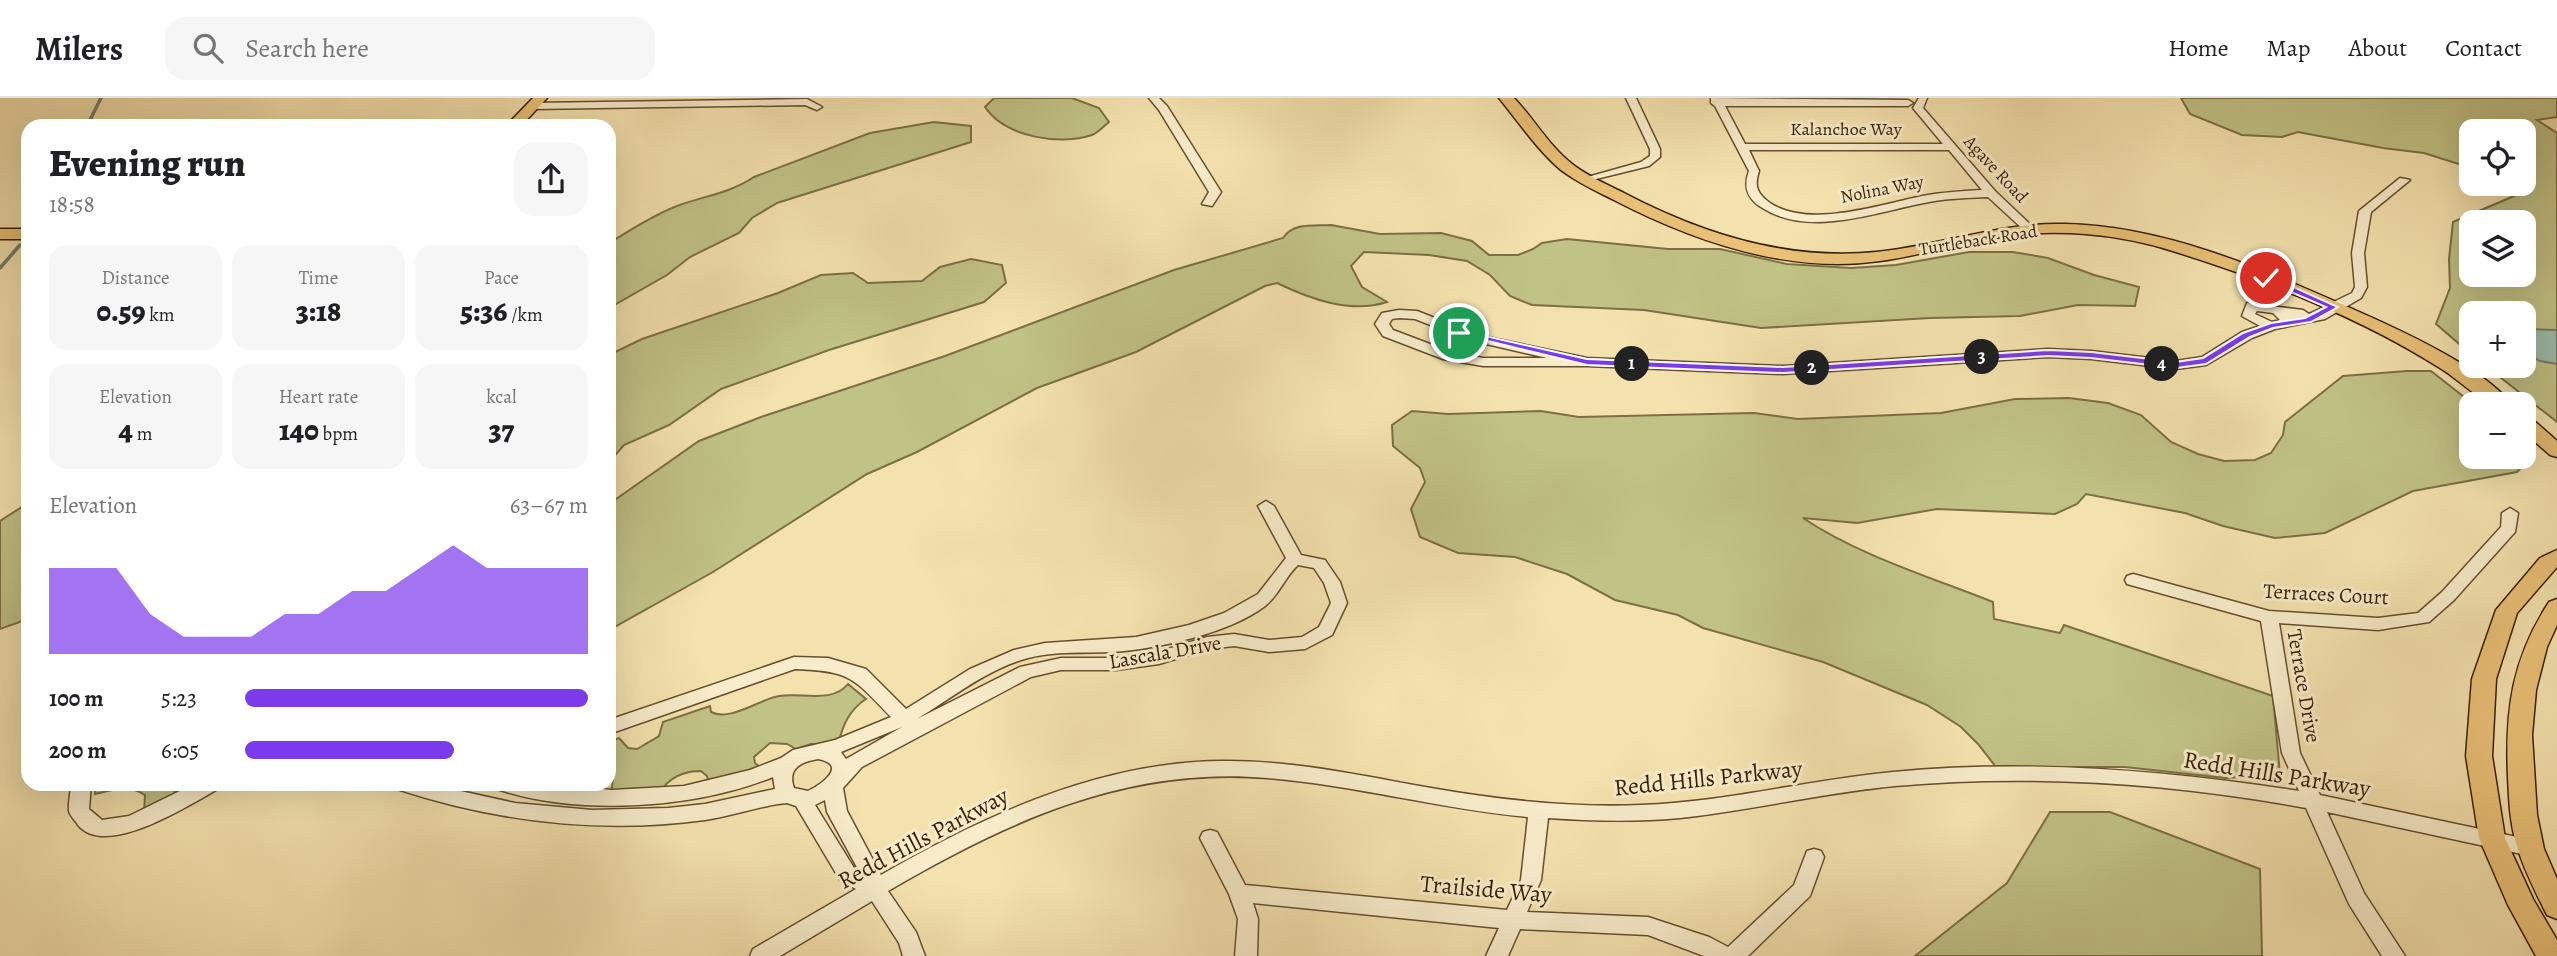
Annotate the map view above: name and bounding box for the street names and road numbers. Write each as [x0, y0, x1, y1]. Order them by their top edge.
street label: Kalanchoe Way [1790, 117, 1903, 141]
street label: Agave Road [1958, 129, 2034, 208]
street label: Nolina Way [1838, 169, 1927, 209]
street label: Turtleback Road [1917, 219, 2039, 261]
street label: Terraces Court [2263, 577, 2389, 611]
street label: Terrace Drive [2280, 627, 2328, 745]
street label: Lascala Drive [1107, 628, 1223, 676]
street label: Redd Hills Parkway [2181, 743, 2373, 805]
street label: Redd Hills Parkway [1612, 752, 1804, 804]
street label: Redd Hills Parkway [832, 779, 1014, 896]
street label: Trailside Way [1419, 867, 1553, 911]

